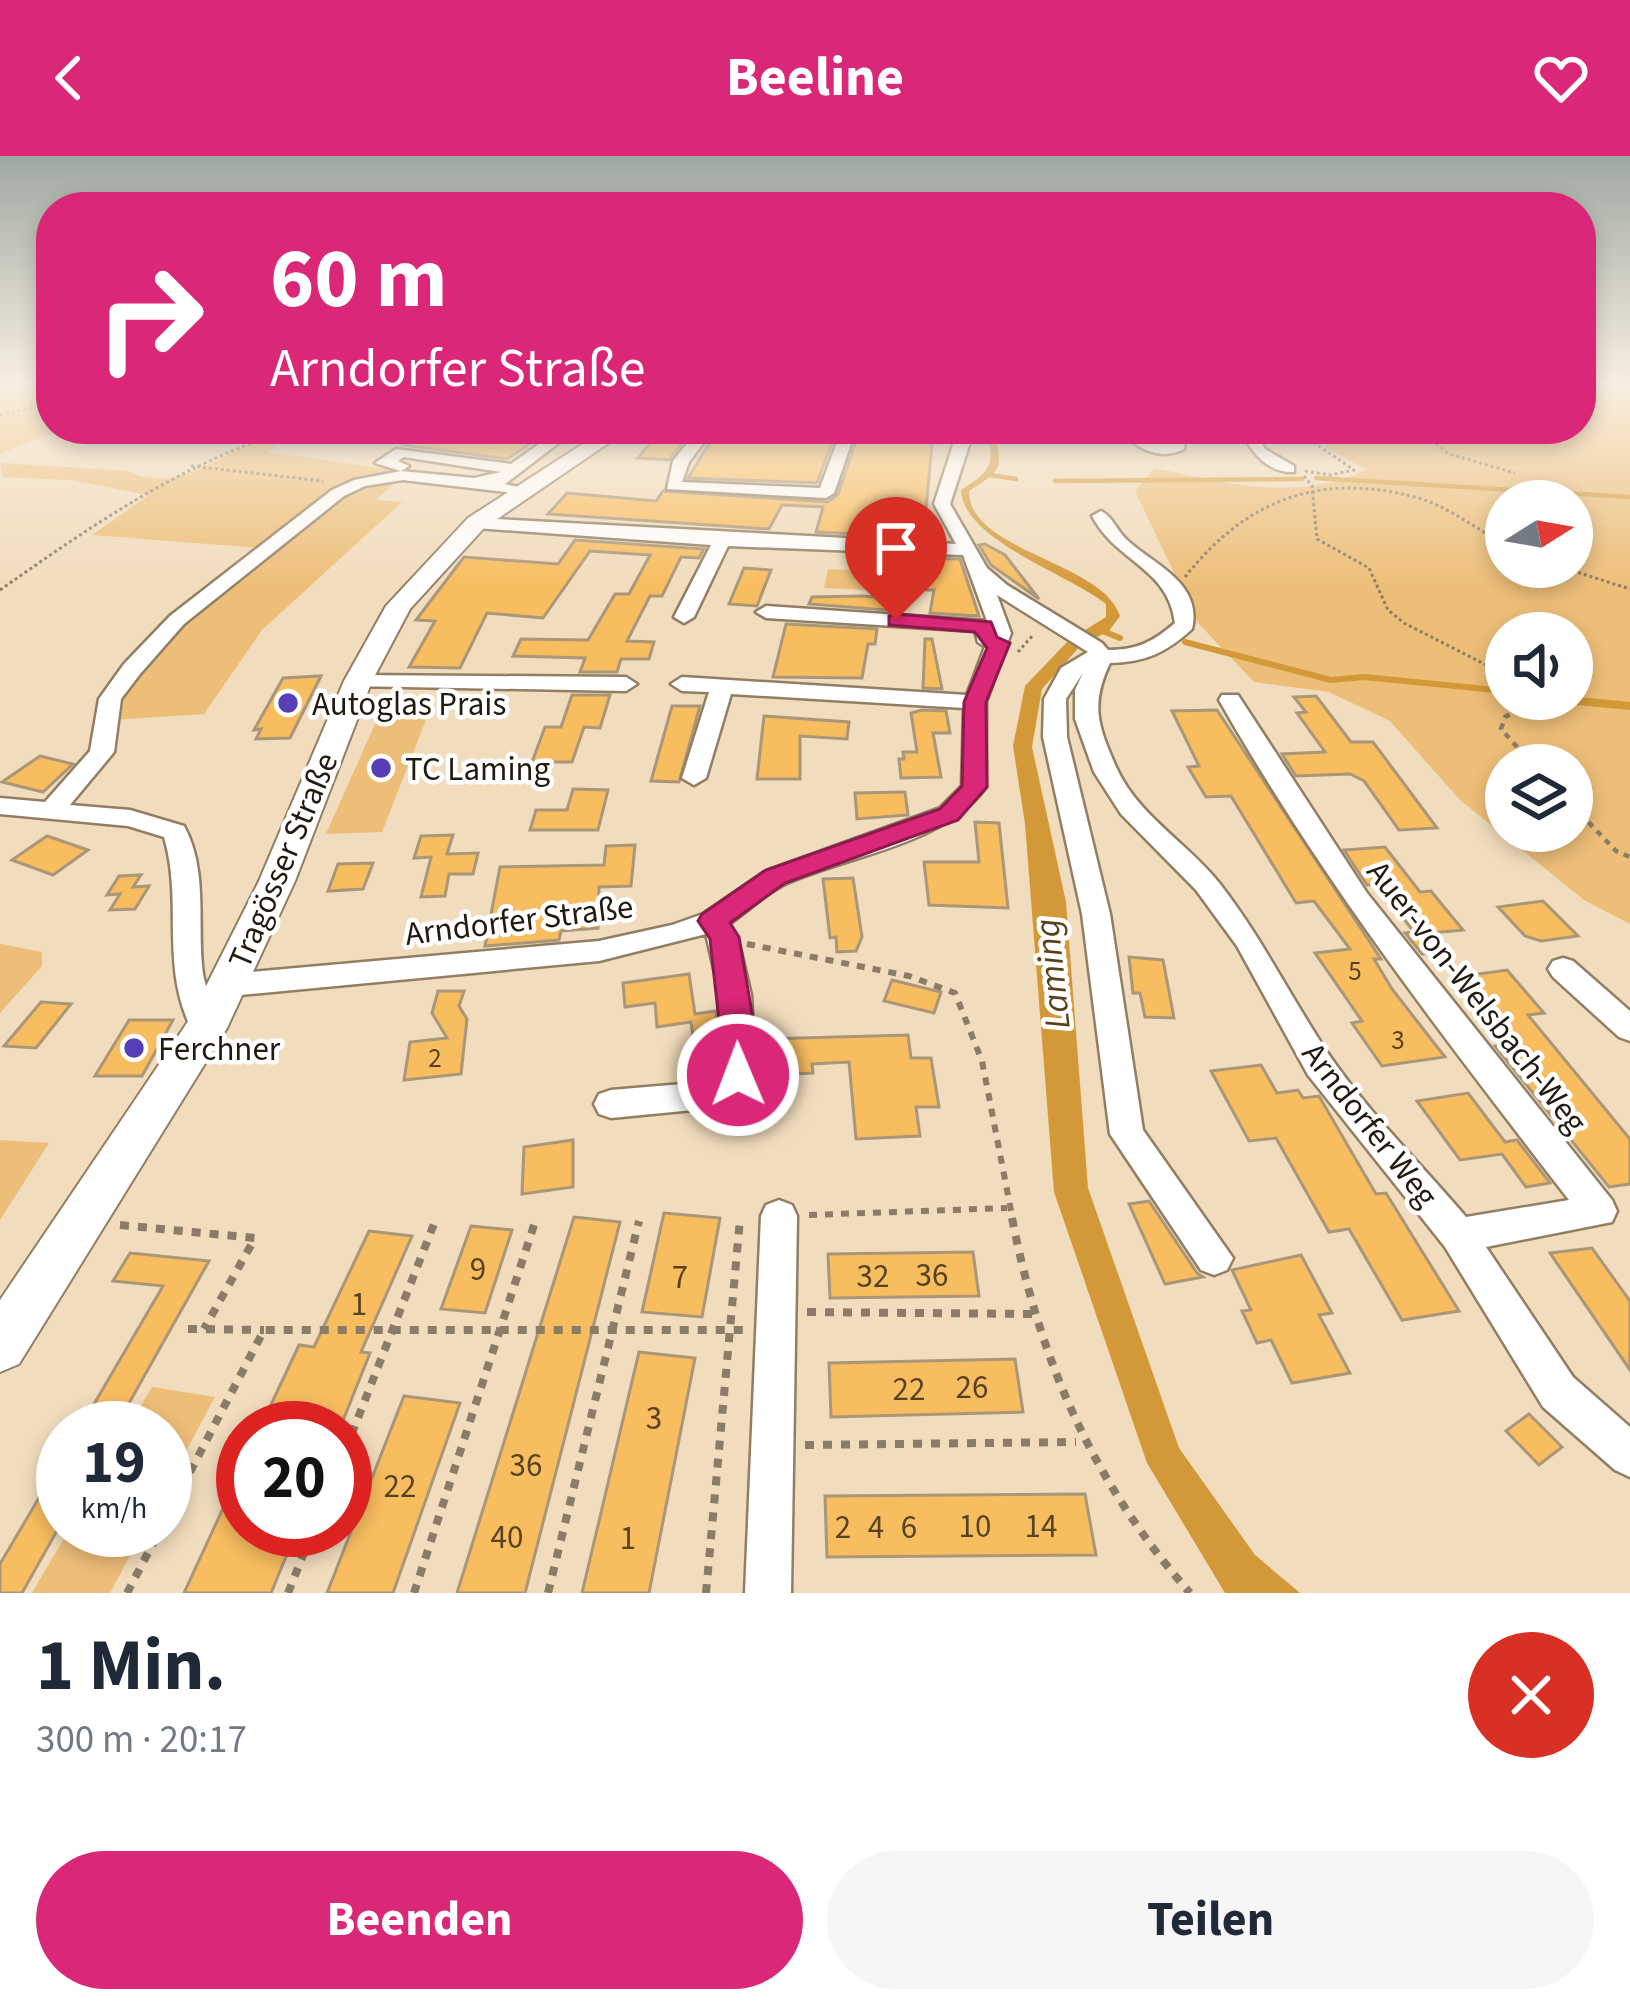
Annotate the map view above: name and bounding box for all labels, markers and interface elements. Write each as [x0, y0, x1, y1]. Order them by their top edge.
text: Beeline [726, 40, 904, 117]
icon: back [36, 45, 102, 111]
icon: heart [1528, 45, 1594, 111]
text: 60 m [270, 220, 448, 340]
icon: right [72, 240, 228, 396]
text: Arndorfer Straße [270, 331, 646, 408]
north arrow [1485, 480, 1593, 588]
map controls [1485, 480, 1593, 852]
pin [845, 497, 947, 620]
icon: arrive [863, 515, 929, 581]
button: sound [1485, 612, 1593, 720]
place label: Autoglas Prais [312, 681, 506, 728]
marker: Autoglas Prais [275, 690, 301, 716]
button: layers [1485, 744, 1593, 852]
street label: Tragösser Straße [217, 745, 350, 976]
place label: TC Laming [405, 746, 551, 793]
marker: TC Laming [368, 755, 394, 781]
street label: Auer-von-Welsbach-Weg [1355, 851, 1598, 1143]
street label: Arndorfer Straße [402, 883, 636, 958]
water label: Laming [1021, 916, 1084, 1032]
house number: 5 [1348, 952, 1362, 991]
position arrow [675, 1012, 801, 1138]
house number: 3 [1391, 1021, 1405, 1060]
place label: Ferchner [158, 1026, 281, 1073]
street label: Arndorfer Weg [1291, 1033, 1449, 1217]
marker: Ferchner [121, 1035, 147, 1061]
house number: 2 [428, 1039, 442, 1078]
house number: 9 [470, 1246, 486, 1293]
house number: 36 [916, 1252, 948, 1299]
house number: 32 [857, 1253, 889, 1300]
house number: 7 [672, 1254, 688, 1301]
house number: 1 [351, 1281, 367, 1328]
house number: 26 [956, 1364, 988, 1411]
house number: 22 [893, 1366, 925, 1413]
house number: 3 [646, 1395, 662, 1442]
speed limit sign: 20 [216, 1401, 372, 1557]
text: 19 [82, 1421, 146, 1506]
house number: 36 [510, 1442, 542, 1489]
house number: 22 [384, 1463, 416, 1510]
text: km/h [81, 1487, 147, 1530]
house number: 10 [959, 1503, 991, 1550]
house number: 14 [1025, 1503, 1057, 1550]
house number: 2 [835, 1504, 851, 1551]
house number: 4 [868, 1504, 884, 1551]
house number: 6 [901, 1504, 917, 1551]
house number: 40 [491, 1514, 523, 1561]
house number: 1 [620, 1515, 636, 1562]
text: 1 Min. [36, 1615, 226, 1718]
button: close [1468, 1632, 1594, 1758]
text: 300 m · 20:17 [36, 1712, 247, 1768]
button: Beenden [36, 1851, 803, 1989]
button: Teilen [827, 1851, 1594, 1989]

